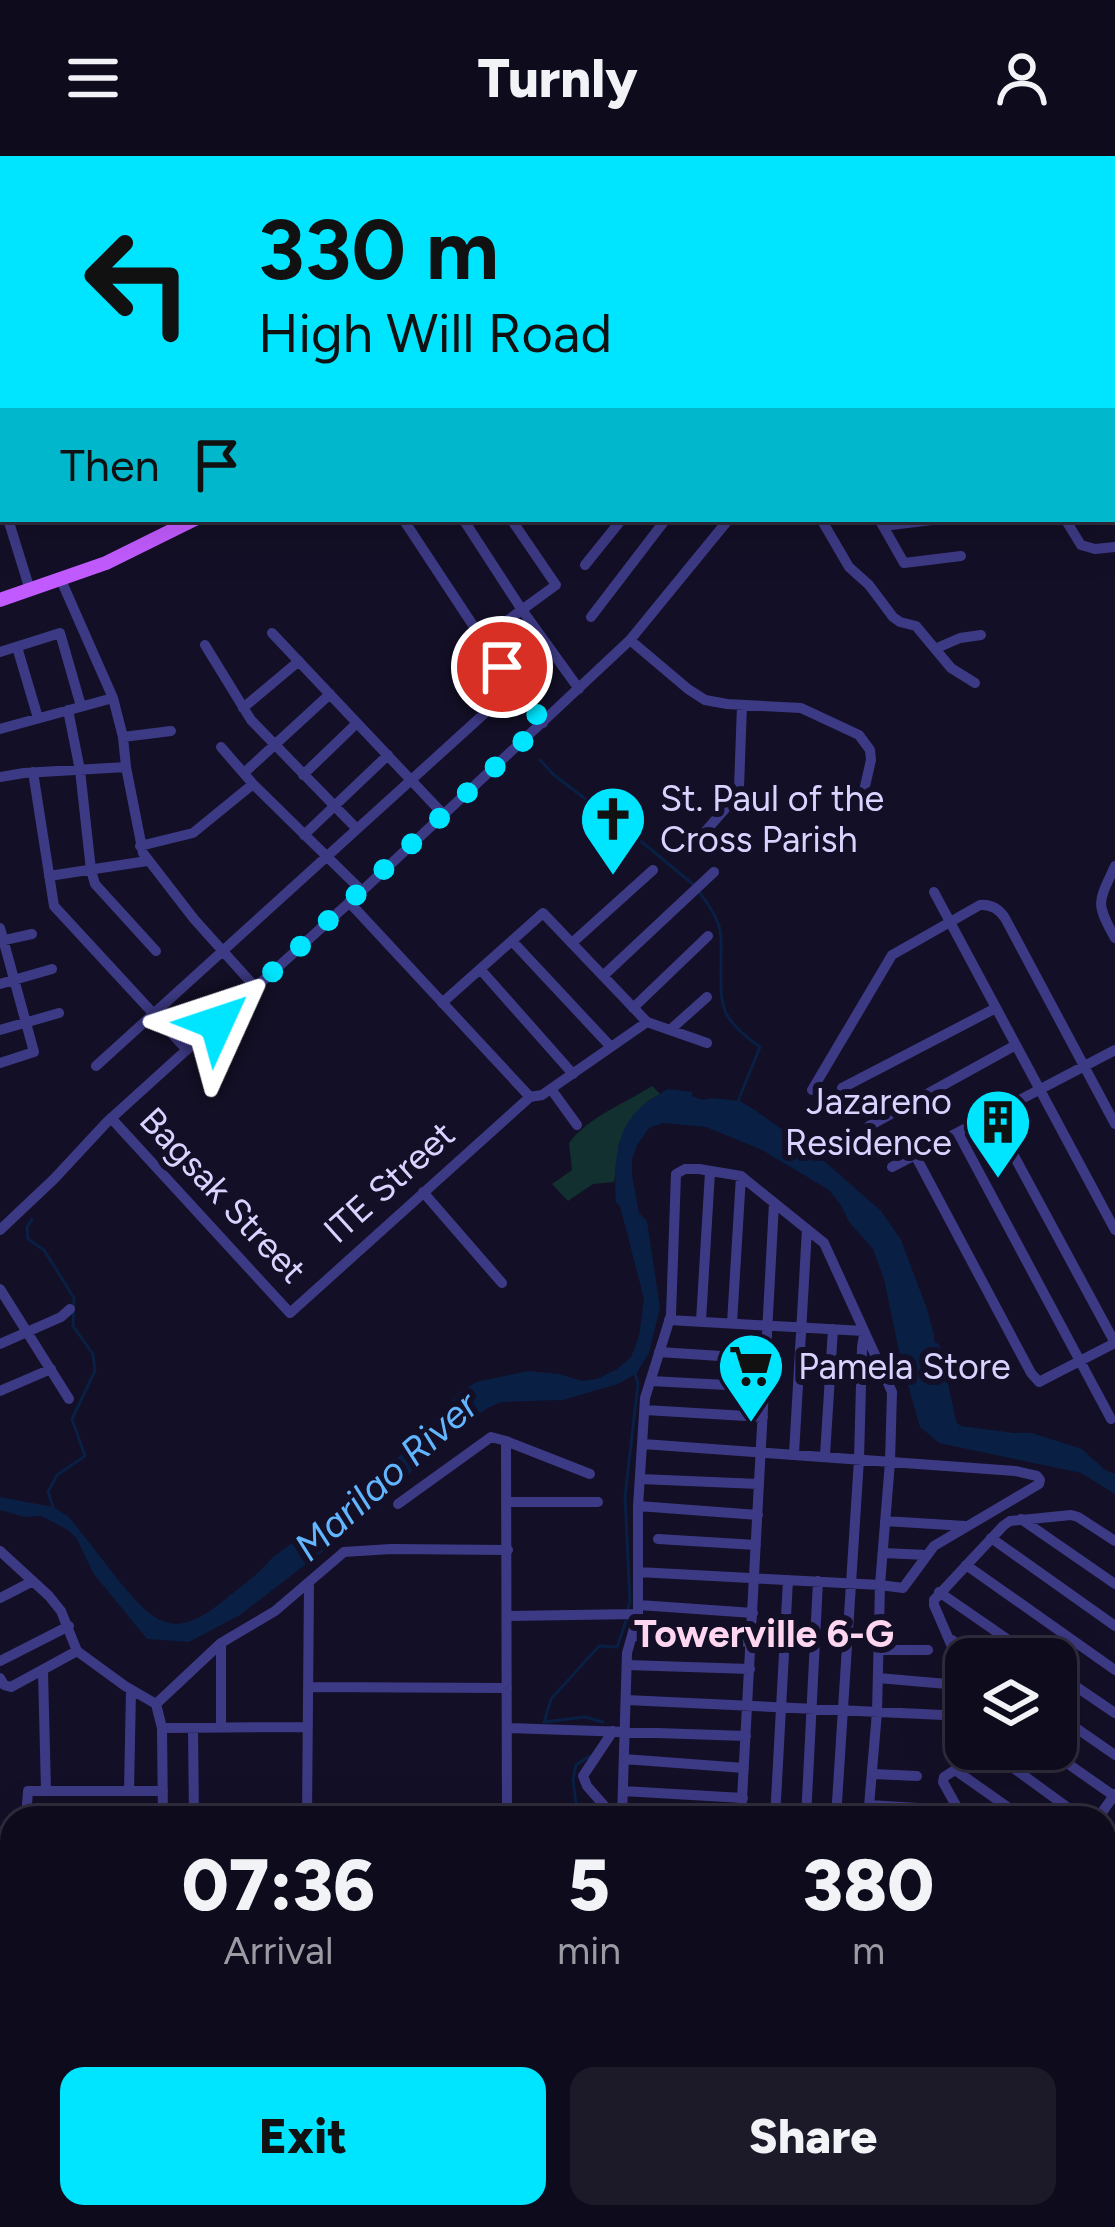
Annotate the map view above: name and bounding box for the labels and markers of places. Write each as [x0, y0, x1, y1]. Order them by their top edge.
pin [451, 616, 553, 718]
place label: St. Paul of the Cross Parish [660, 777, 884, 861]
church icon: St. Paul of the Cross Parish [578, 784, 648, 878]
place label: Jazareno Residence [785, 1080, 952, 1164]
building icon: Jazareno Residence [963, 1087, 1033, 1181]
supermarket icon: Pamela Store [716, 1331, 786, 1425]
place label: Pamela Store [798, 1345, 1011, 1388]

